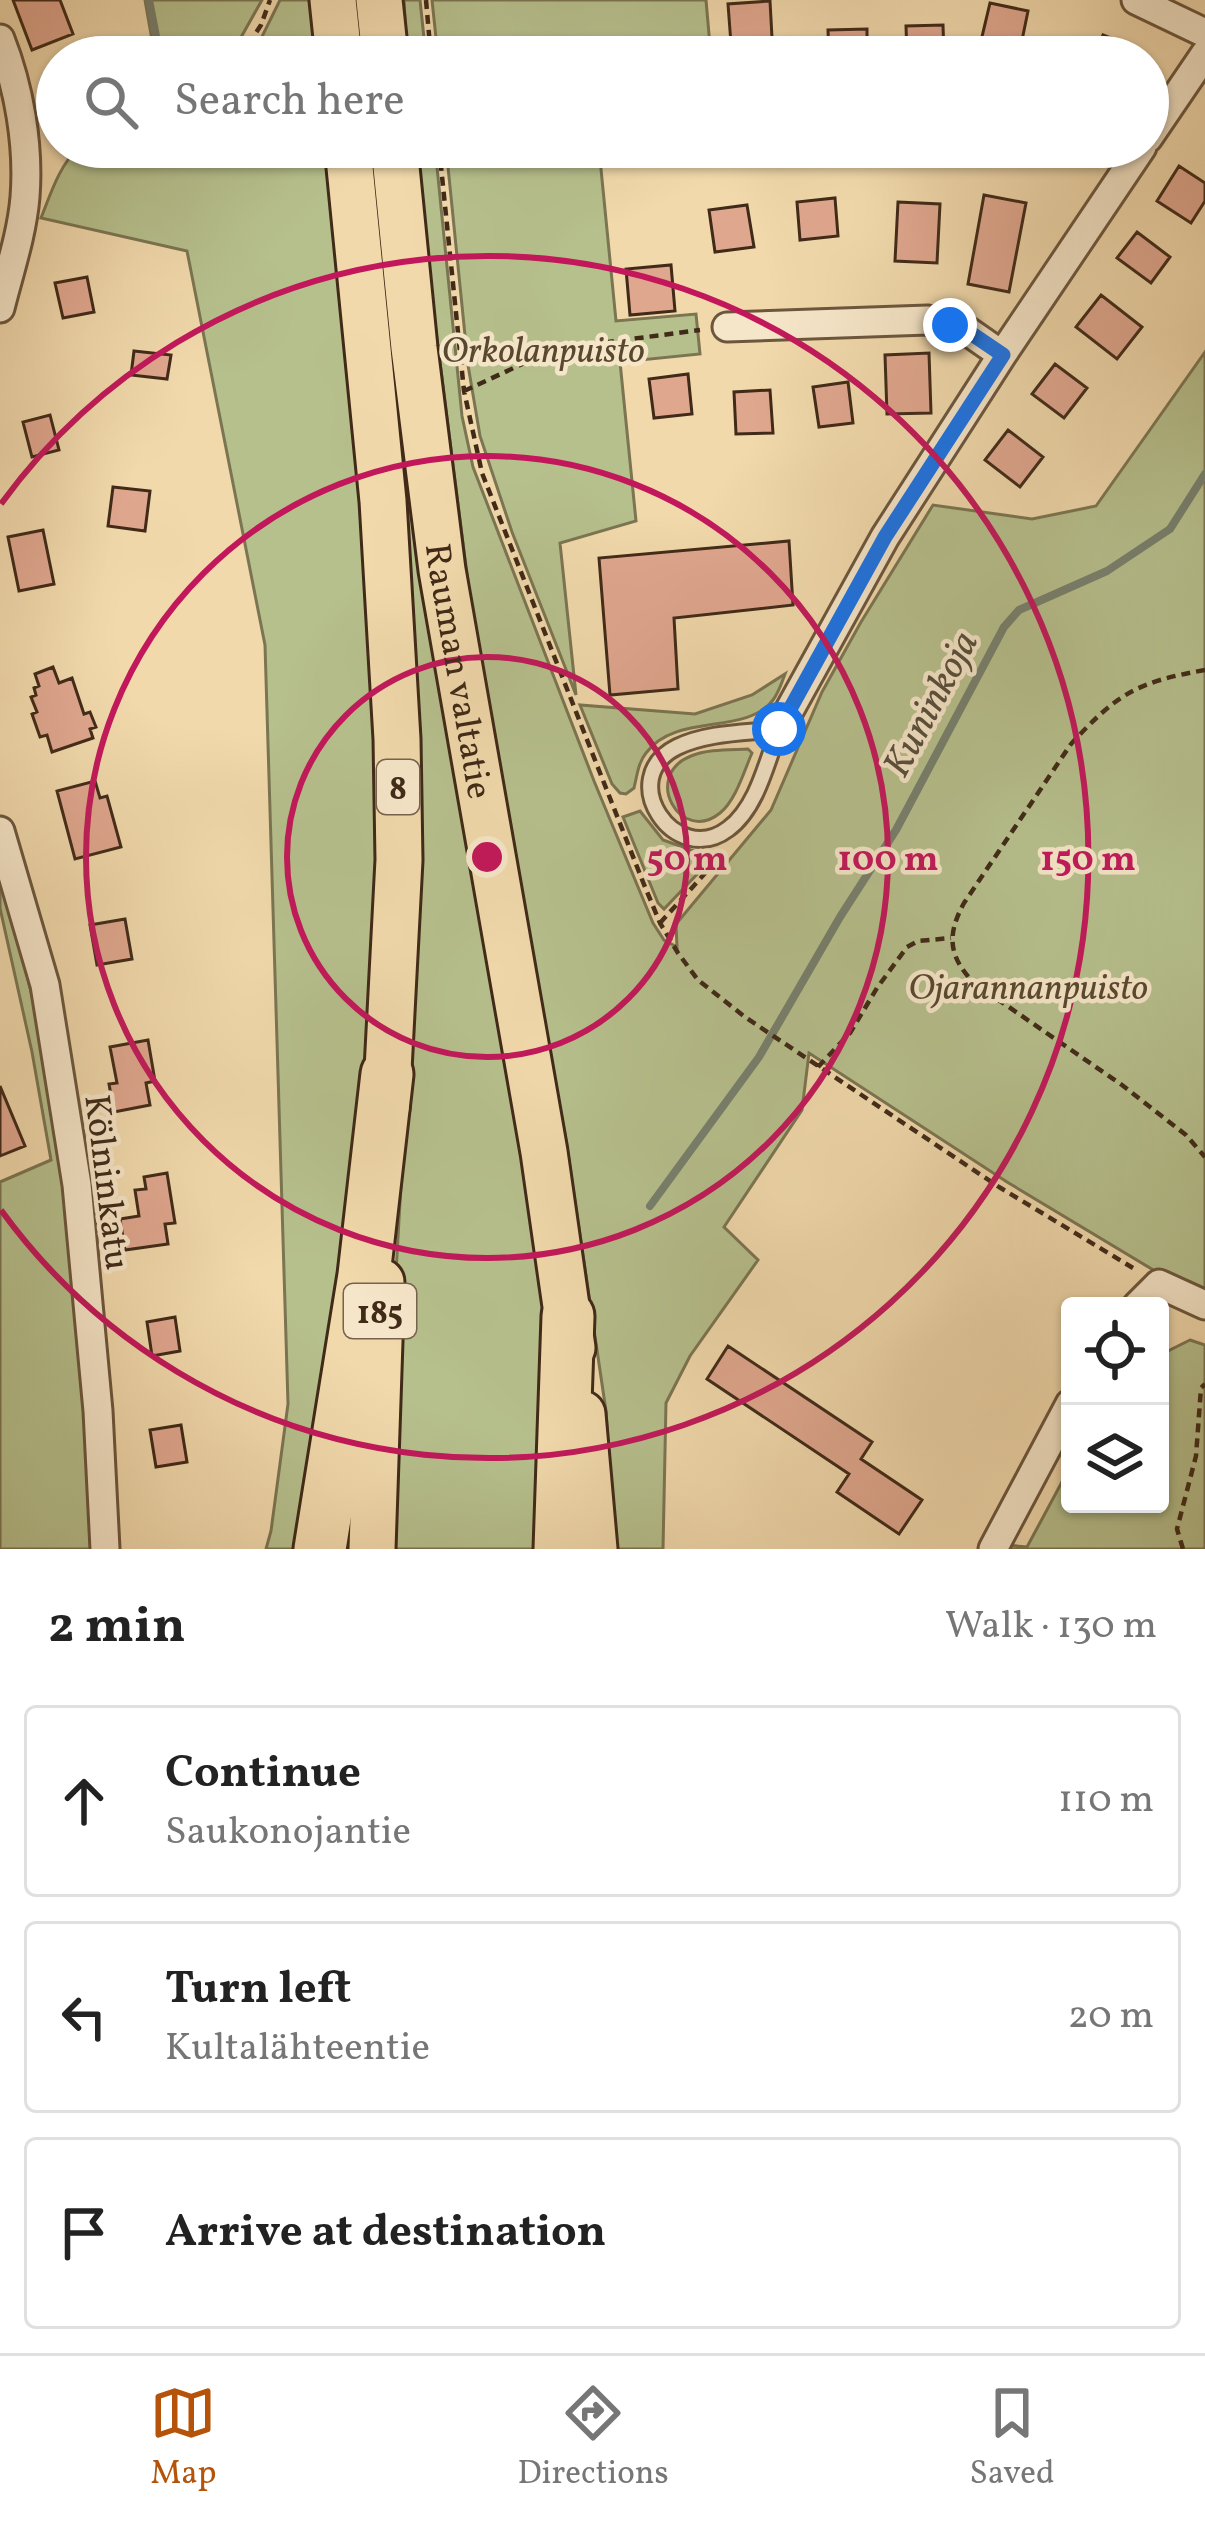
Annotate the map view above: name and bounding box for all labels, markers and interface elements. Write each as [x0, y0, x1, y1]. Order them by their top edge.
search box [36, 36, 1169, 168]
icon: search [78, 69, 144, 135]
text: Search here [174, 71, 405, 134]
route end [923, 298, 977, 352]
park label: Orkolanpuisto [441, 328, 645, 378]
street label: Rauman valtatie [410, 541, 503, 803]
water label: Kuninkoja [872, 622, 993, 787]
route start [752, 702, 806, 756]
road number: 8 [377, 760, 419, 814]
centre of rings [466, 836, 508, 878]
text: 50 m [646, 836, 728, 886]
text: 100 m [837, 836, 939, 886]
text: 150 m [1040, 836, 1136, 886]
park label: Ojarannanpuisto [908, 965, 1148, 1015]
street label: Kölninkatu [69, 1092, 141, 1273]
road number: 185 [344, 1284, 416, 1338]
map controls [1061, 1297, 1169, 1513]
button: locate [1061, 1297, 1169, 1405]
button: layers [1061, 1405, 1169, 1513]
text: 2 min [48, 1592, 186, 1663]
text: Walk · 130 m [945, 1600, 1157, 1654]
text: Continue [165, 1743, 361, 1806]
icon: ahead [51, 1768, 117, 1834]
text: 110 m [1058, 1774, 1154, 1828]
text: Saukonojantie [165, 1806, 411, 1860]
text: Turn left [165, 1959, 351, 2022]
icon: left [51, 1984, 117, 2050]
text: 20 m [1068, 1990, 1154, 2044]
text: Kultalähteentie [165, 2022, 430, 2076]
icon: arrive [51, 2200, 117, 2266]
text: Arrive at destination [165, 2202, 606, 2265]
tab: Map [150, 2380, 217, 2498]
tab: Directions [517, 2380, 669, 2498]
tab: Saved [970, 2380, 1055, 2498]

